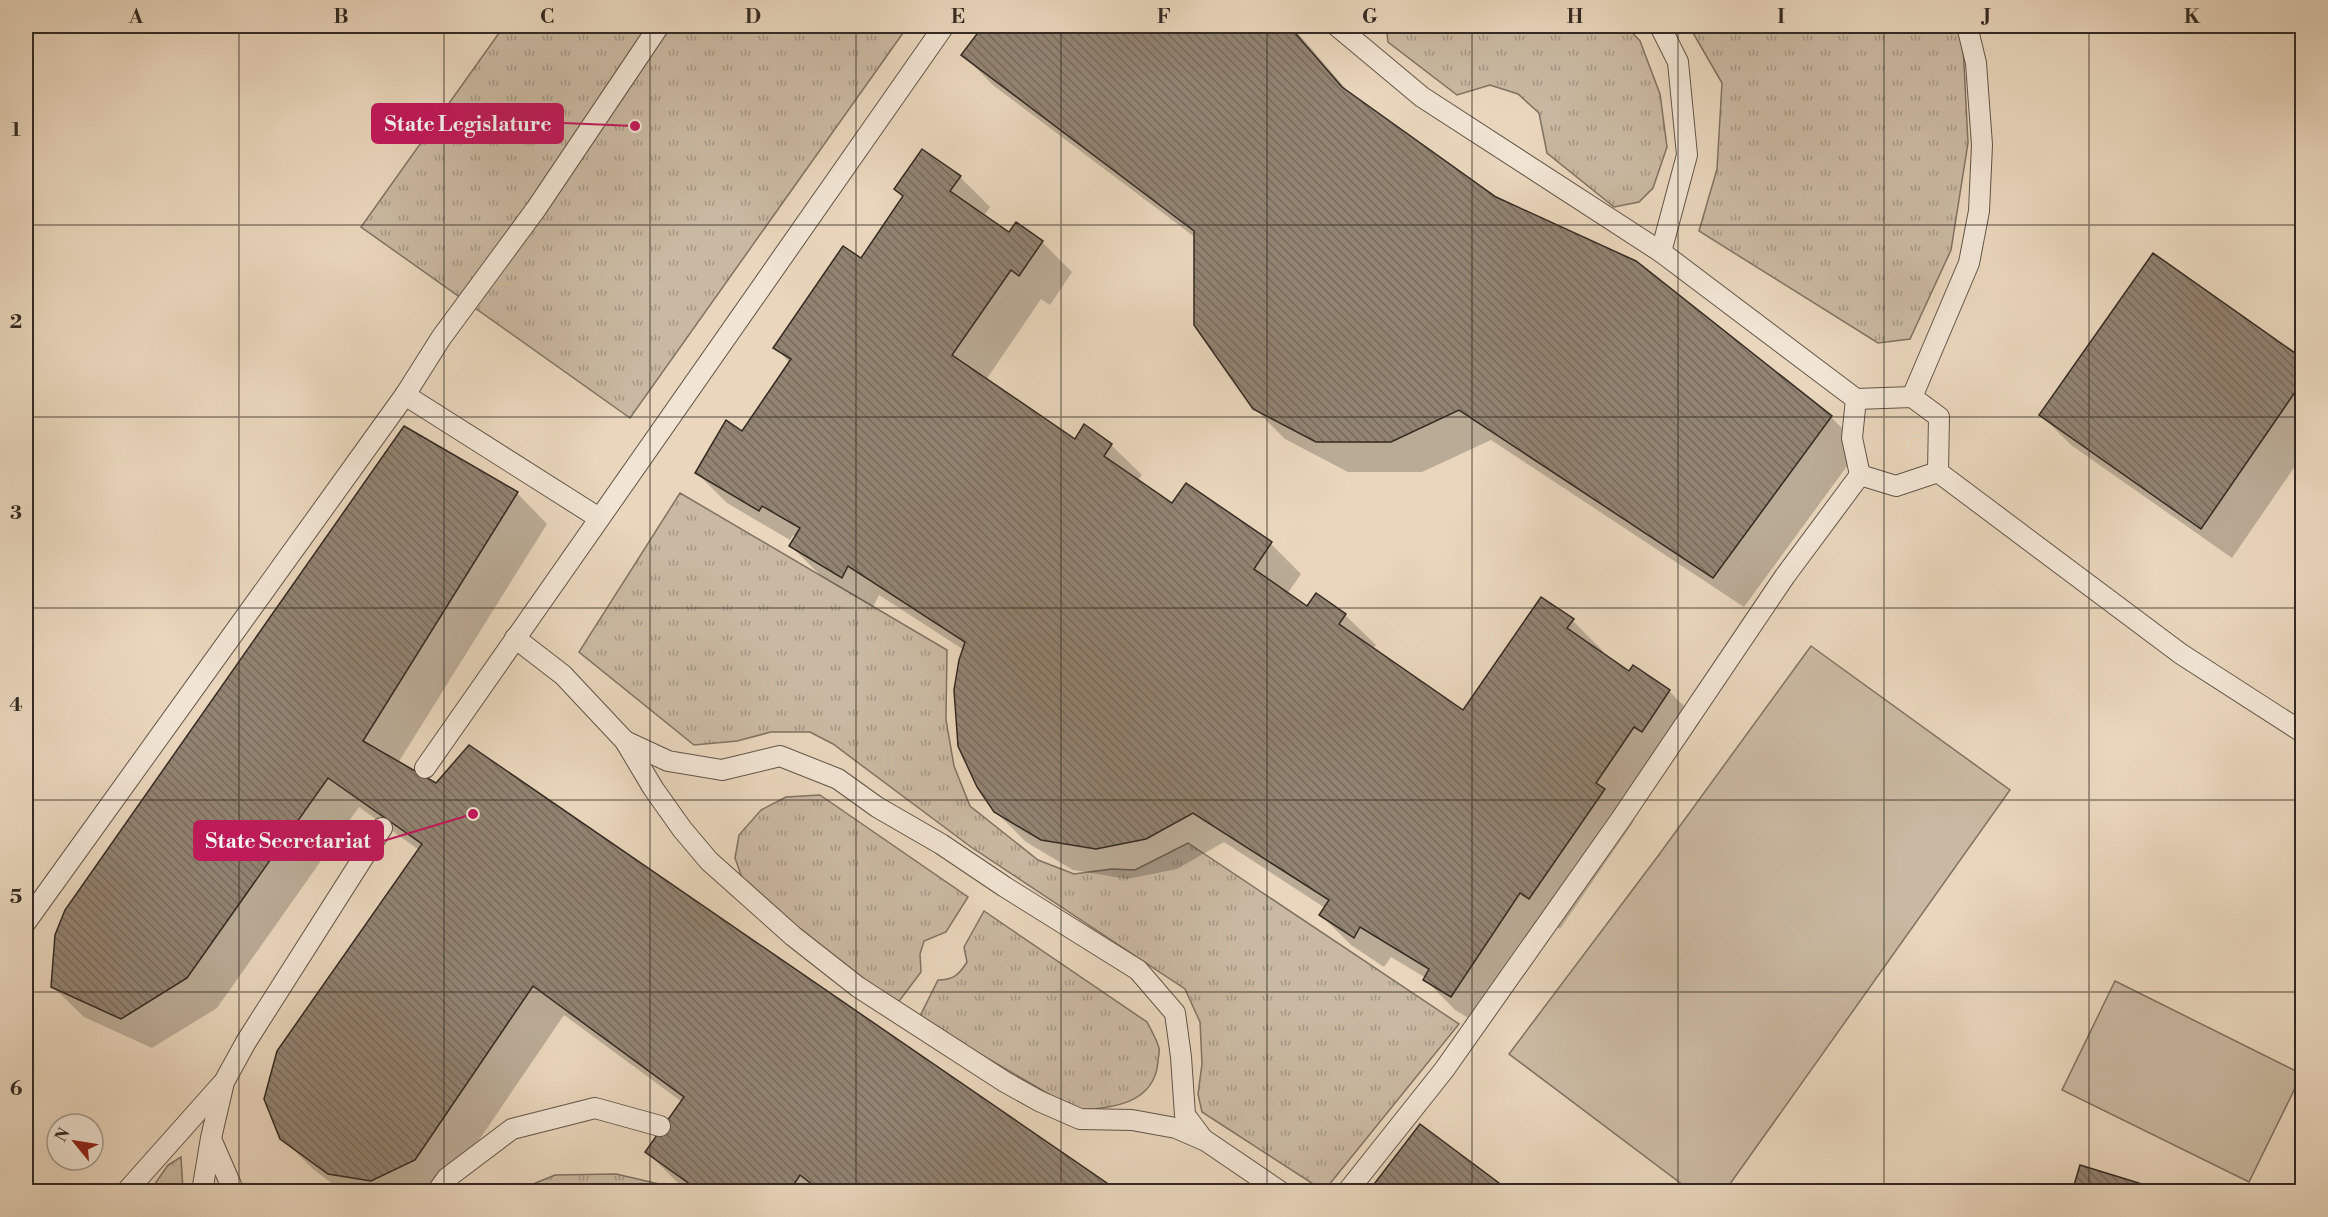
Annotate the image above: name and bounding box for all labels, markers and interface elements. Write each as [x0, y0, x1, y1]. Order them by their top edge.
text: A [128, 5, 144, 30]
text: B [333, 5, 349, 30]
text: C [540, 5, 554, 30]
text: D [745, 5, 761, 30]
text: E [951, 5, 965, 30]
text: F [1157, 5, 1171, 30]
text: G [1362, 5, 1378, 30]
text: H [1567, 5, 1584, 30]
text: I [1777, 5, 1785, 30]
text: J [1980, 5, 1991, 30]
text: K [2184, 5, 2201, 30]
callout: State Legislature [372, 104, 563, 143]
text: State Legislature [384, 112, 552, 138]
text: 1 [11, 118, 21, 143]
text: 2 [10, 310, 22, 335]
text: 3 [10, 501, 22, 526]
text: 4 [9, 693, 23, 718]
callout: State Secretariat [194, 821, 383, 860]
text: State Secretariat [205, 829, 371, 855]
text: 5 [10, 885, 22, 910]
text: 6 [10, 1077, 23, 1102]
north arrow [45, 1112, 105, 1172]
text: N [51, 1124, 75, 1145]

